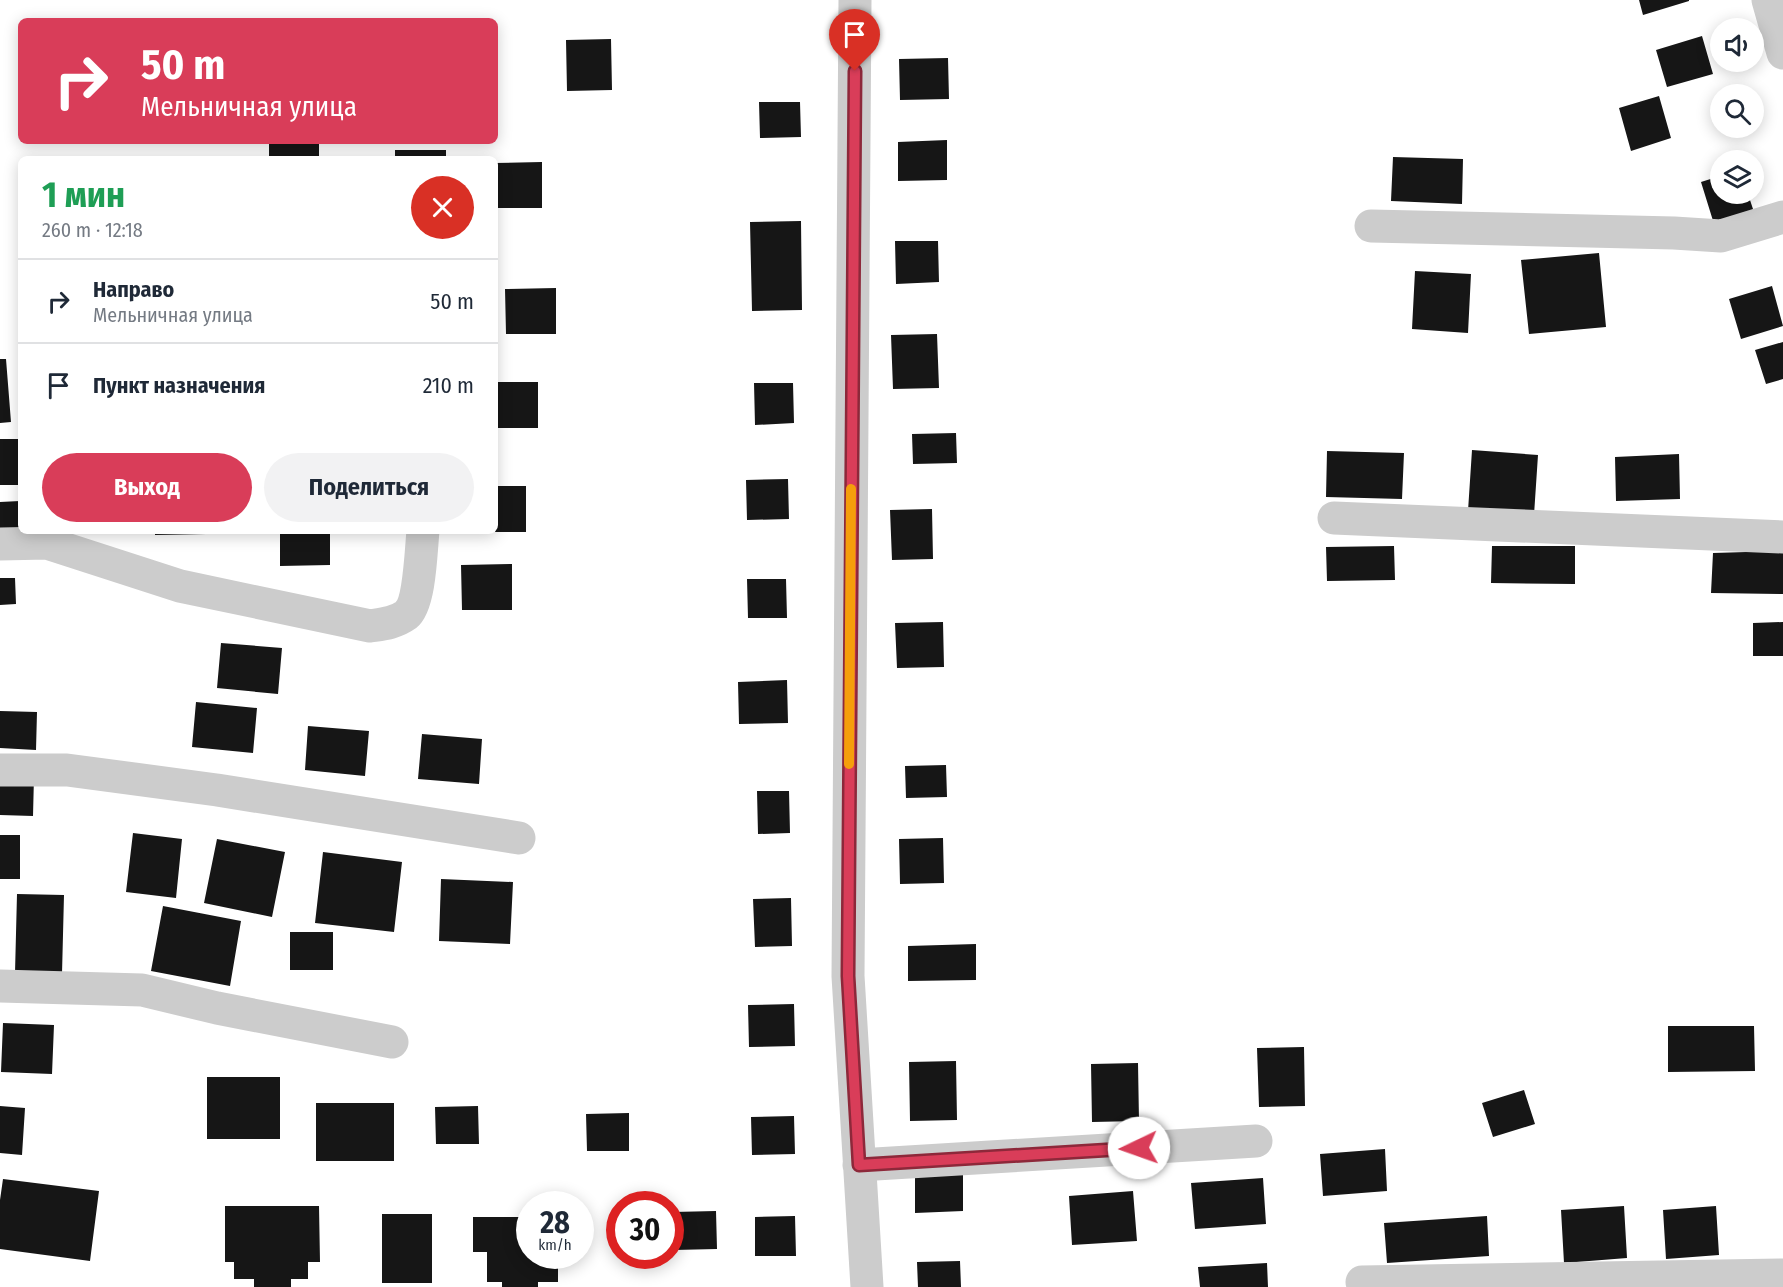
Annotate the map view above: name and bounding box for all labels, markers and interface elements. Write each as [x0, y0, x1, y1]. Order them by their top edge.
pin [829, 9, 880, 71]
icon: arrive [838, 18, 871, 51]
map controls [1710, 18, 1764, 204]
button: sound [1710, 18, 1764, 72]
text: 50 m [141, 40, 225, 90]
icon: right [42, 42, 120, 120]
button: search [1710, 84, 1764, 138]
text: Мельничная улица [141, 91, 357, 123]
button: layers [1710, 150, 1764, 204]
text: 1 мин [42, 173, 125, 217]
button: close [411, 176, 474, 239]
text: 260 m · 12:18 [42, 218, 143, 242]
text: Направо [93, 276, 174, 303]
icon: right [42, 285, 75, 318]
text: 50 m [430, 288, 474, 315]
text: Мельничная улица [93, 303, 253, 327]
icon: arrive [42, 369, 75, 402]
text: Пункт назначения [93, 372, 265, 399]
text: 210 m [423, 372, 474, 399]
button: Выход [42, 453, 252, 522]
button: Поделиться [264, 453, 474, 522]
position arrow [1107, 1116, 1171, 1180]
speed limit sign: 30 [606, 1191, 684, 1269]
text: 28 [540, 1205, 570, 1241]
text: km/h [538, 1236, 572, 1254]

